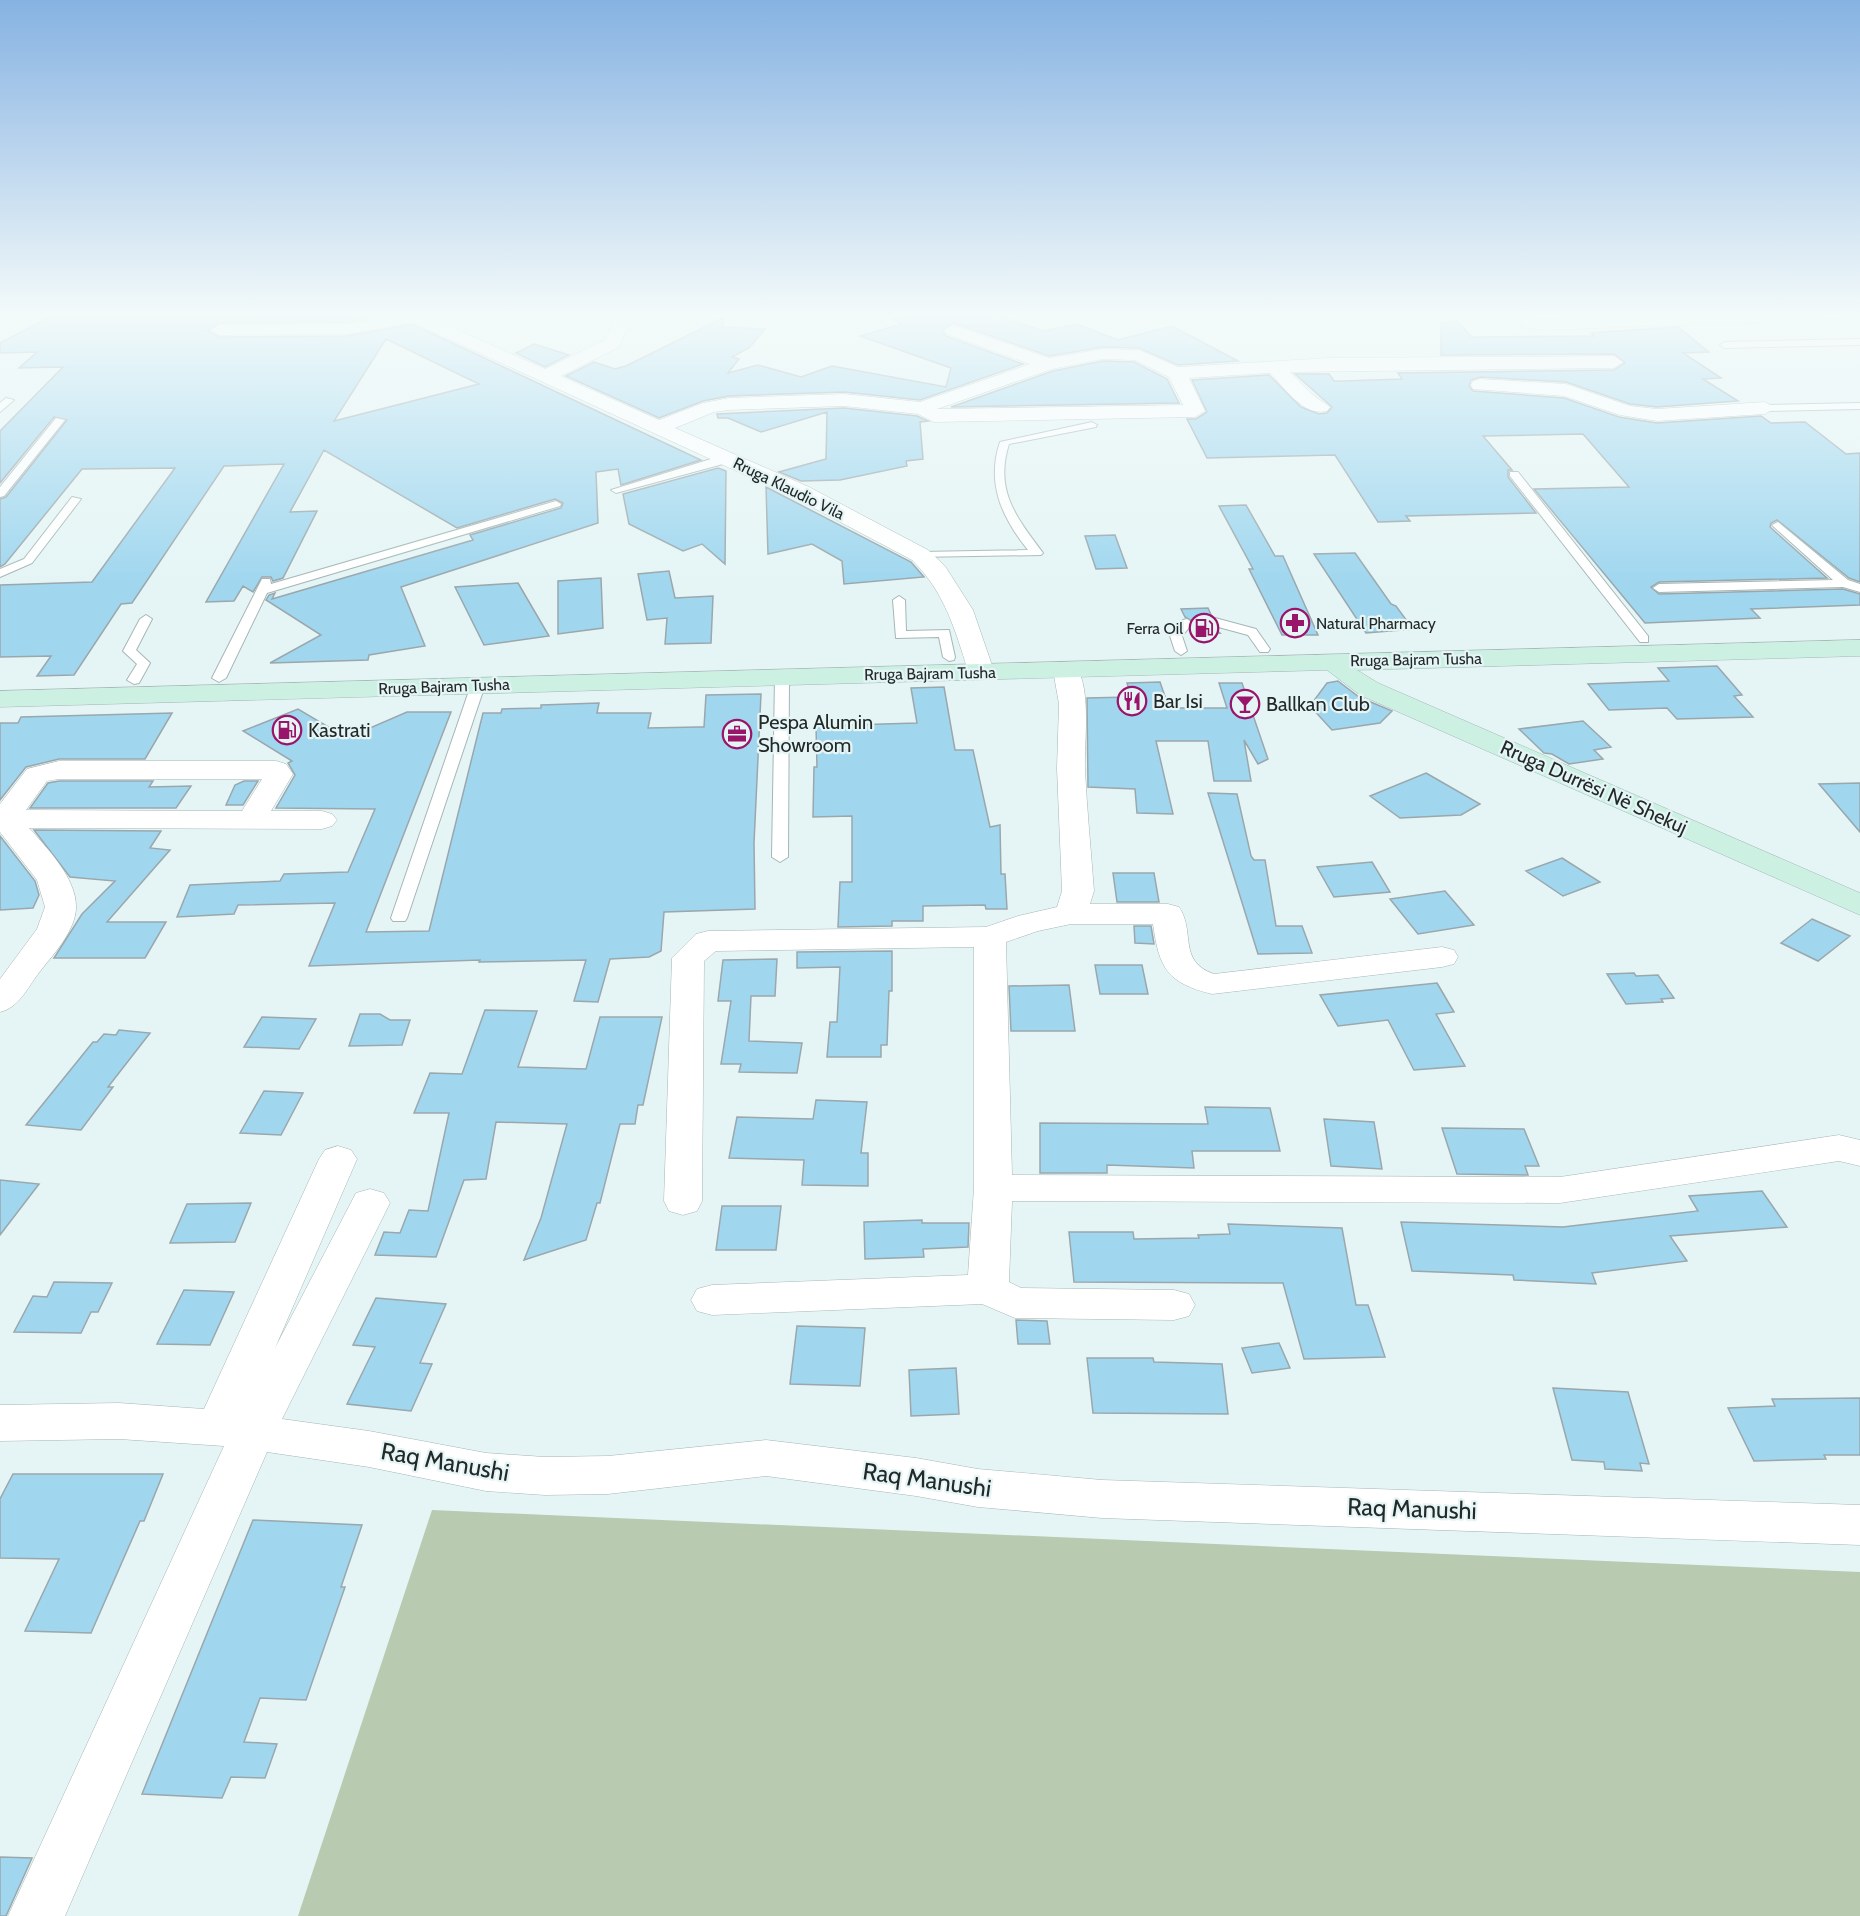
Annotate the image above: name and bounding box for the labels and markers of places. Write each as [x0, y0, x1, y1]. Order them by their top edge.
pharmacy icon: Natural Pharmacy [1279, 607, 1311, 639]
fuel station icon: Ferra Oil [1188, 612, 1220, 644]
place label: Natural Pharmacy [1316, 614, 1436, 633]
place label: Ferra Oil [1126, 619, 1183, 638]
restaurant icon: Bar Isi [1116, 685, 1148, 717]
bar icon: Ballkan Club [1229, 688, 1261, 720]
place label: Bar Isi [1153, 689, 1203, 713]
place label: Ballkan Club [1266, 692, 1370, 716]
place label: Pespa Alumin Showroom [758, 710, 873, 757]
fuel station icon: Kastrati [271, 714, 303, 746]
place label: Kastrati [308, 718, 371, 742]
office icon: Pespa Alumin Showroom [721, 718, 753, 750]

